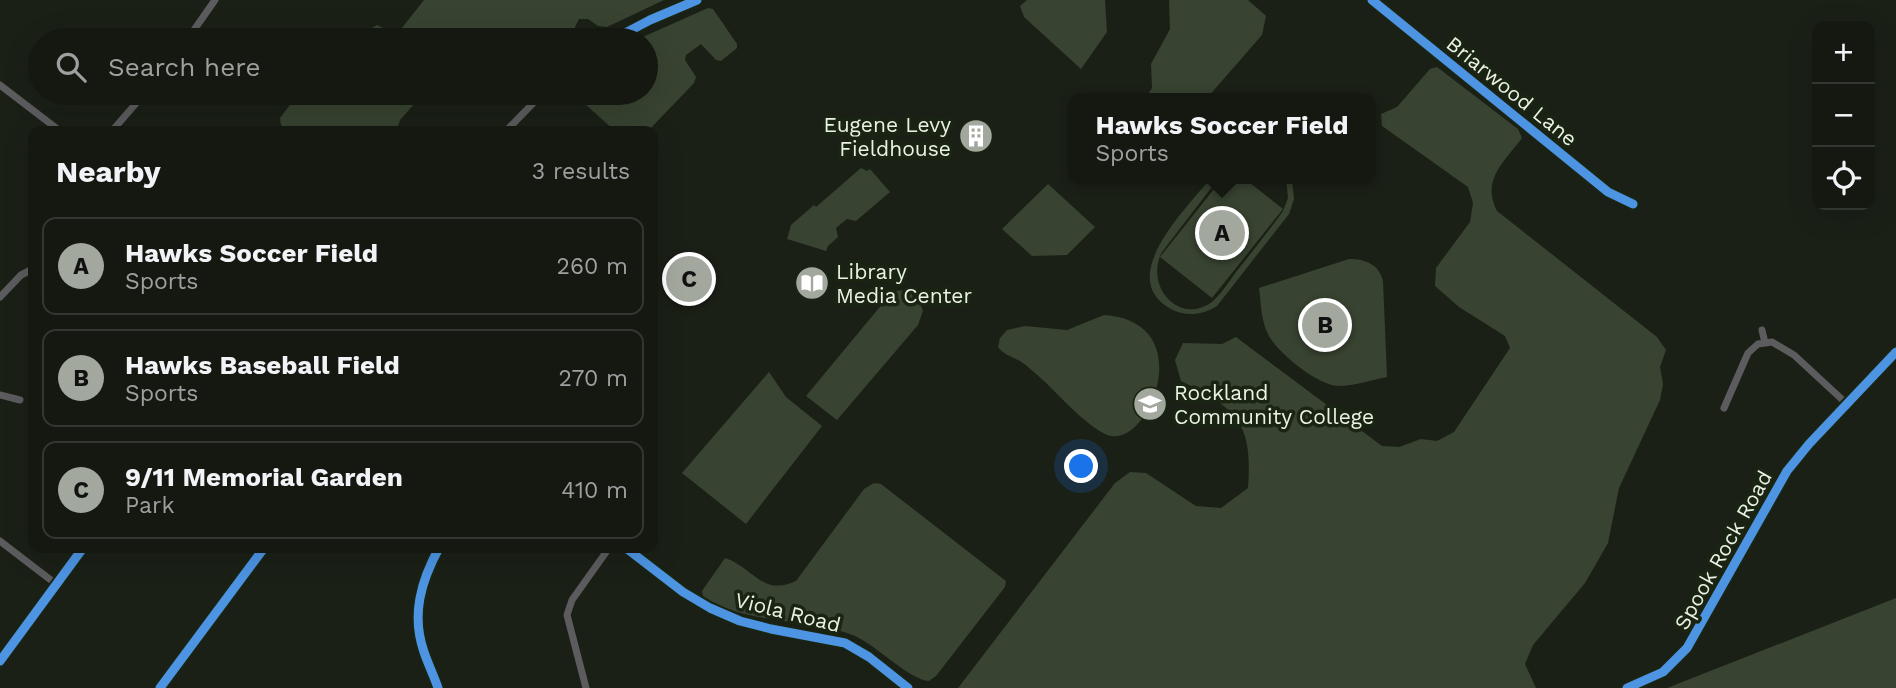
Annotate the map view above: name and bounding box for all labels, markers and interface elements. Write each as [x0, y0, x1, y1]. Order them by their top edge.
map controls [1812, 21, 1875, 210]
button: + [1812, 21, 1875, 84]
search box [28, 28, 658, 105]
street label: Briarwood Lane [1442, 31, 1582, 151]
icon: search [52, 48, 90, 86]
text: Search here [108, 52, 260, 82]
button: − [1812, 84, 1875, 147]
popup [1068, 93, 1376, 184]
text: Hawks Soccer Field [1095, 110, 1349, 140]
place label: Eugene Levy Fieldhouse [824, 112, 951, 161]
building icon: Eugene Levy Fieldhouse [957, 117, 995, 155]
text: Sports [1095, 140, 1169, 167]
button: locate [1812, 147, 1875, 210]
text: Nearby [56, 154, 161, 189]
text: 3 results [532, 158, 630, 185]
pin: A [1199, 207, 1245, 259]
text: Hawks Soccer Field [125, 238, 378, 268]
text: A [73, 253, 89, 280]
text: 260 m [557, 253, 628, 280]
pin: C [666, 253, 712, 305]
place label: Library Media Center [836, 259, 972, 308]
library icon: Library Media Center [793, 264, 831, 302]
text: Sports [125, 268, 198, 295]
pin: B [1302, 299, 1348, 351]
text: Hawks Baseball Field [125, 350, 400, 380]
text: B [73, 365, 89, 392]
text: 270 m [559, 365, 628, 392]
text: Sports [125, 380, 198, 407]
place label: Rockland Community College [1174, 380, 1374, 429]
school or university icon: Rockland Community College [1131, 385, 1169, 423]
your location [1064, 449, 1098, 483]
text: 9/11 Memorial Garden [125, 462, 403, 492]
street label: Spook Rock Road [1669, 466, 1777, 634]
text: C [73, 477, 89, 504]
text: 410 m [561, 477, 628, 504]
text: Park [125, 492, 174, 519]
street label: Viola Road [733, 587, 843, 637]

